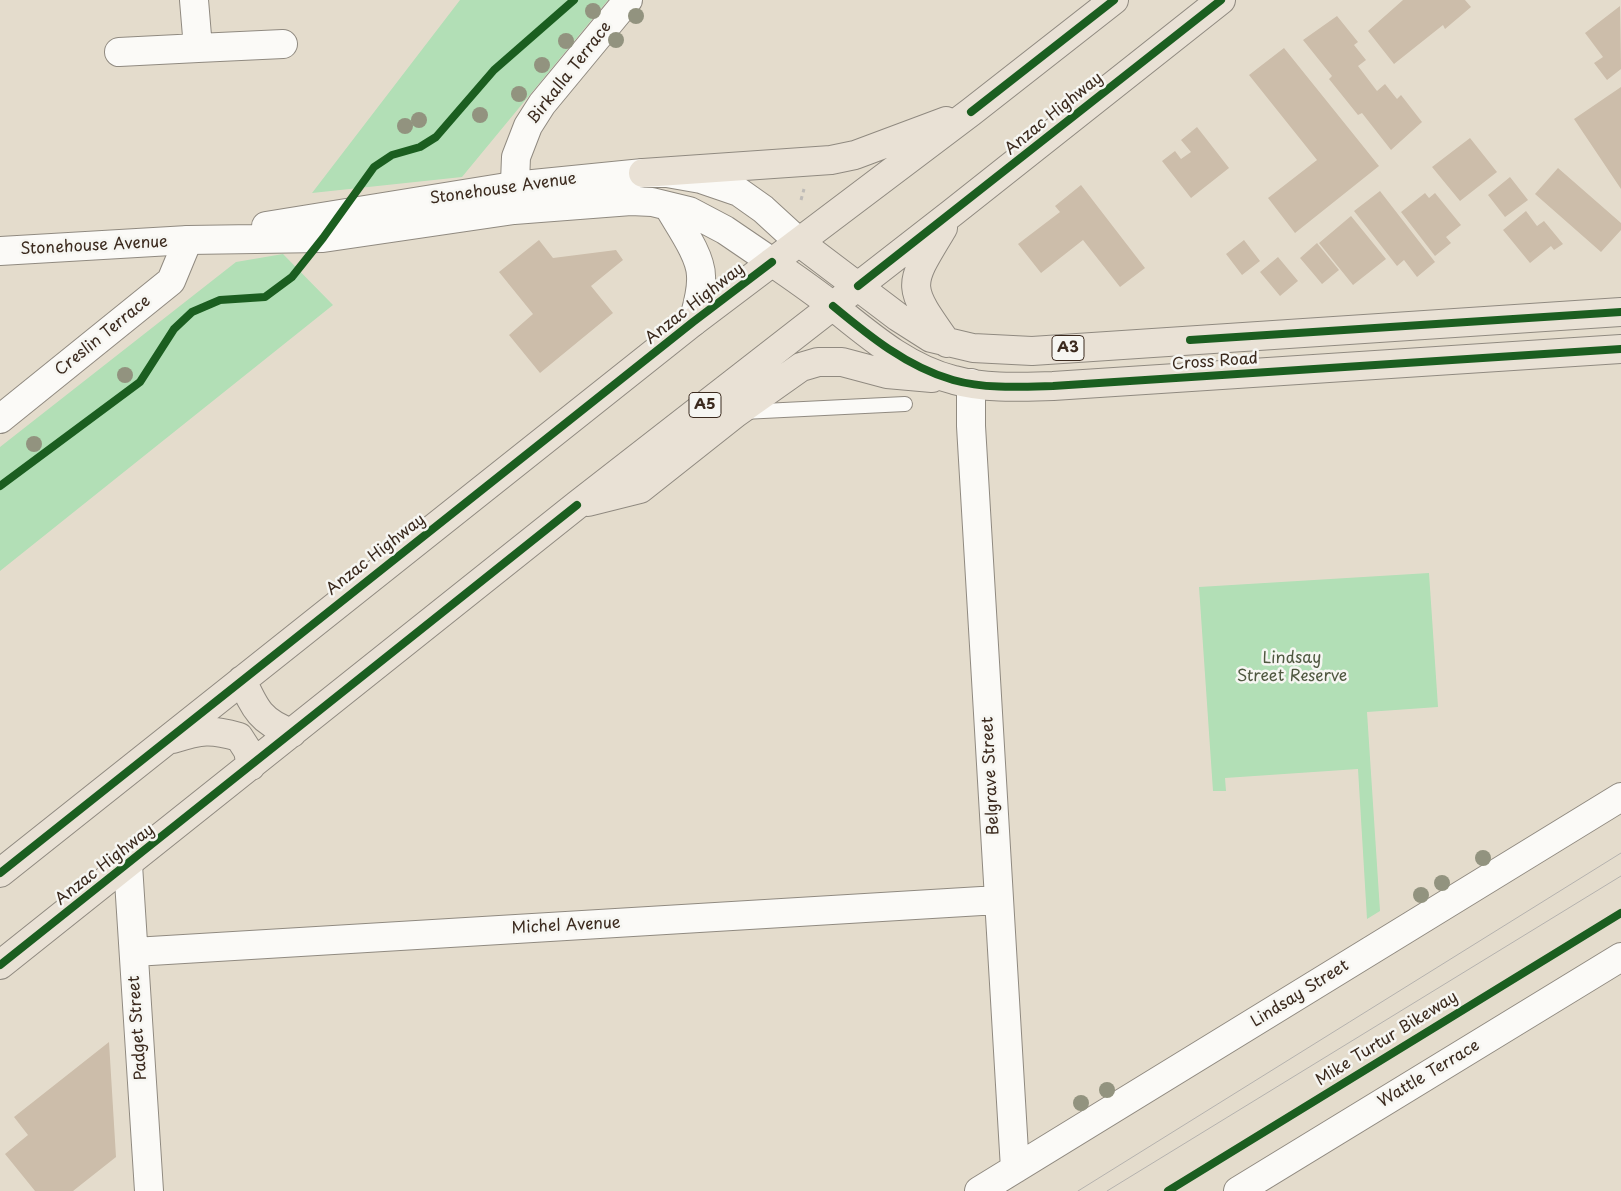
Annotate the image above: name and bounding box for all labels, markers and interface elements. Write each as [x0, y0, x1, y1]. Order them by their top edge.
street label: Birkalla Terrace [524, 18, 616, 128]
street label: Anzac Highway [1001, 69, 1107, 159]
street label: Stonehouse Avenue [428, 169, 578, 209]
street label: Stonehouse Avenue [20, 233, 168, 259]
street label: Anzac Highway [642, 259, 748, 349]
street label: Creslin Terrace [51, 292, 155, 380]
road number: A3 [1052, 336, 1084, 360]
street label: Cross Road [1171, 349, 1259, 375]
road number: A5 [689, 392, 721, 418]
street label: Anzac Highway [323, 510, 429, 600]
park label: Lindsay Street Reserve [1237, 649, 1347, 687]
street label: Belgrave Street [978, 716, 1004, 836]
street label: Anzac Highway [52, 820, 158, 910]
street label: Michel Avenue [511, 914, 621, 938]
street label: Lindsay Street [1247, 956, 1353, 1032]
street label: Padget Street [125, 975, 151, 1081]
street label: Mike Turtur Bikeway [1313, 988, 1461, 1090]
street label: Wattle Terrace [1375, 1036, 1483, 1112]

